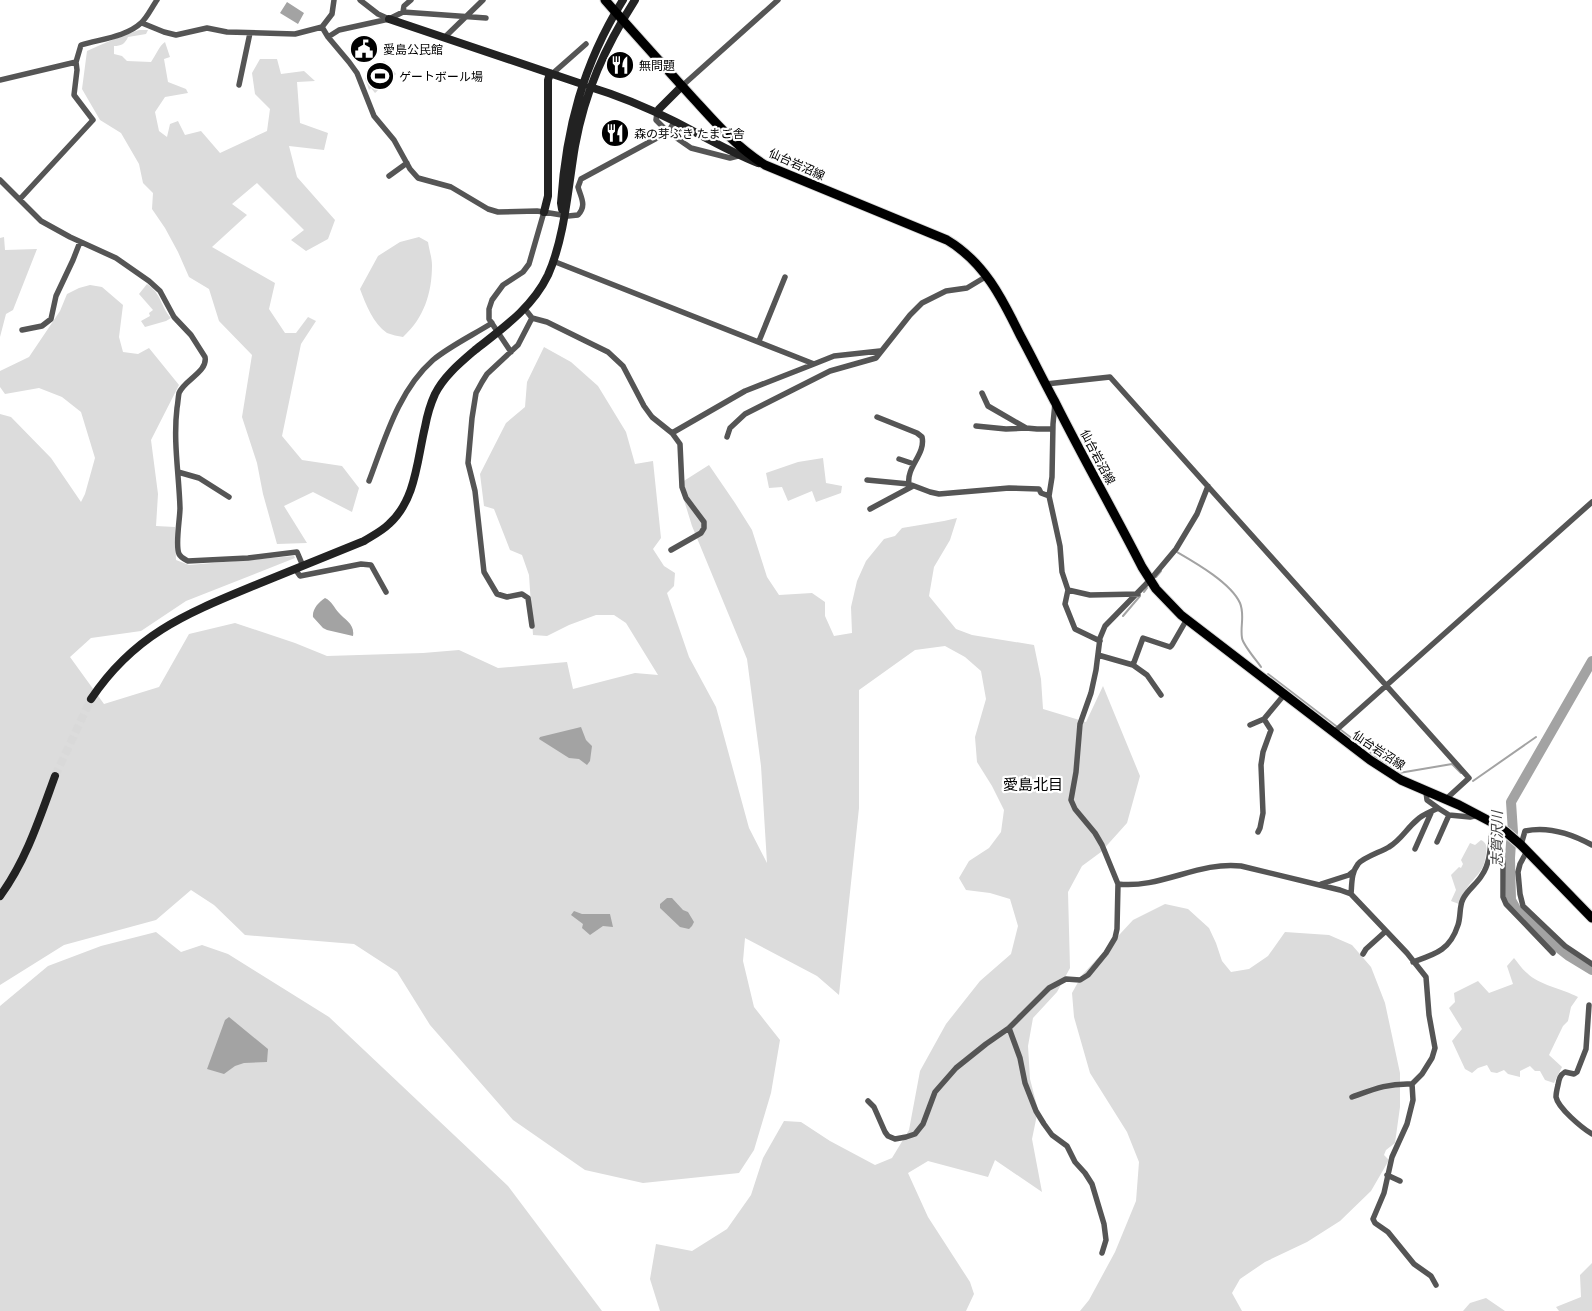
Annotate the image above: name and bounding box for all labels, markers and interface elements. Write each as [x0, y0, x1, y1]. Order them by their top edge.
public building icon: 愛島公民館 [349, 34, 379, 64]
place label: 愛島公民館 [383, 42, 443, 57]
restaurant icon: 無問題 [605, 50, 635, 80]
place label: 無問題 [639, 58, 675, 73]
sports icon: ゲートボール場 [365, 61, 395, 91]
place label: ゲートボール場 [399, 69, 483, 84]
restaurant icon: 森の芽ぶき たまご舎 [600, 118, 630, 148]
place label: 森の芽ぶき たまご舎 [634, 126, 744, 141]
street label: 仙台岩沼線 [767, 145, 827, 183]
street label: 仙台岩沼線 [1077, 427, 1119, 487]
street label: 仙台岩沼線 [1350, 727, 1408, 773]
district label: 愛島北目 [1003, 775, 1063, 794]
water label: 志賀沢川 [1488, 809, 1506, 867]

